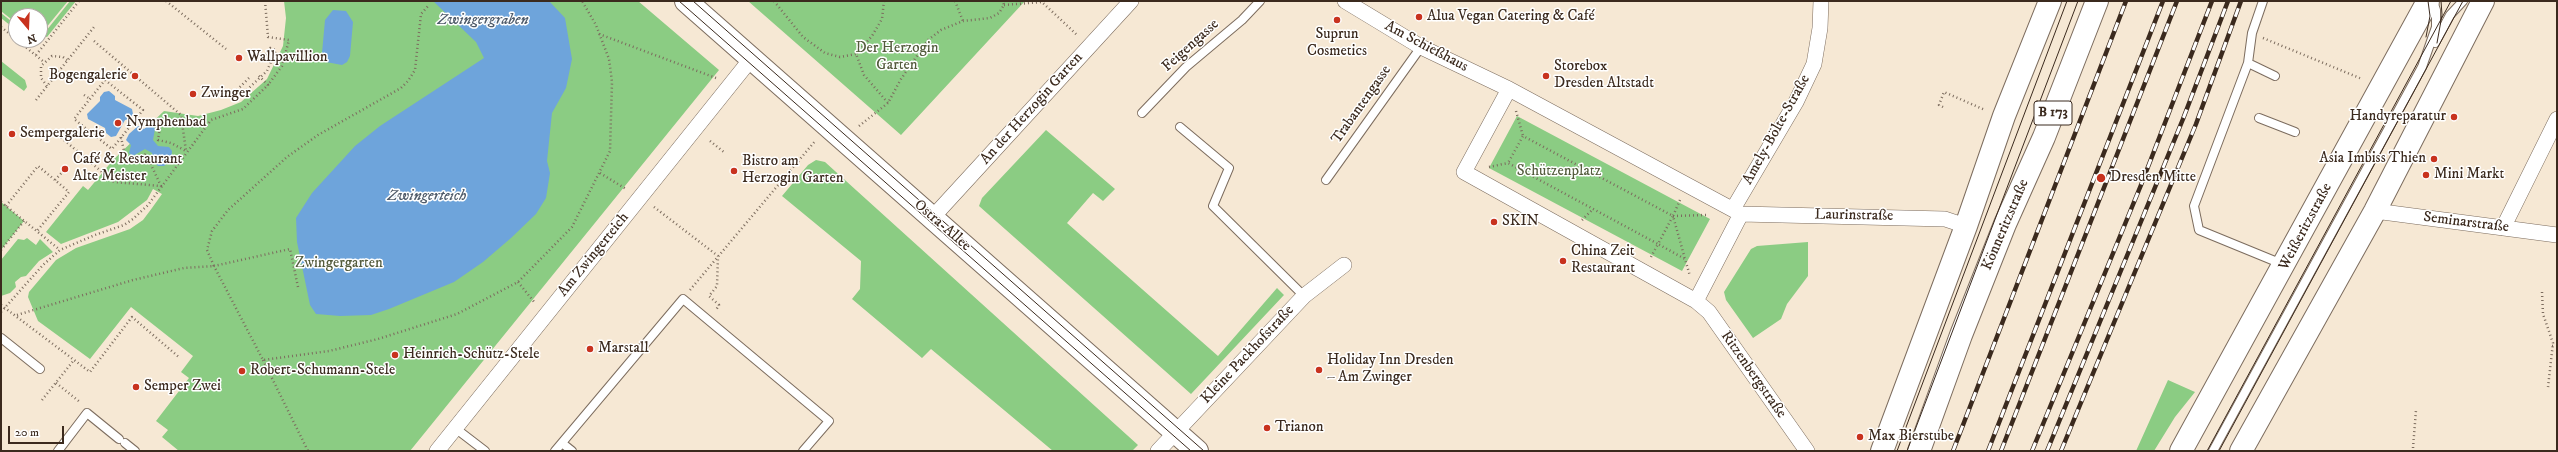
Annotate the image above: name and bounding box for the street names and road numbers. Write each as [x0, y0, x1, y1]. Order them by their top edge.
street label: Feigengasse [1159, 16, 1223, 76]
street label: Am Schießhaus [1381, 17, 1471, 77]
street label: An der Herzogin Garten [977, 49, 1087, 169]
street label: Trabantengasse [1328, 62, 1396, 148]
street label: Amely-Bölte-Straße [1739, 72, 1815, 188]
road number: B 173 [2034, 101, 2072, 125]
street label: Könneritzstraße [1979, 177, 2033, 273]
street label: Weißeritzstraße [2275, 180, 2337, 274]
street label: Ostra-Allee [910, 196, 974, 256]
street label: Laurinstraße [1814, 206, 1894, 226]
street label: Am Zwingerteich [555, 209, 633, 301]
street label: Seminarstraße [2422, 209, 2510, 237]
street label: Kleine Packhofstraße [1198, 302, 1298, 408]
street label: Ritzenbergstraße [1716, 328, 1790, 422]

